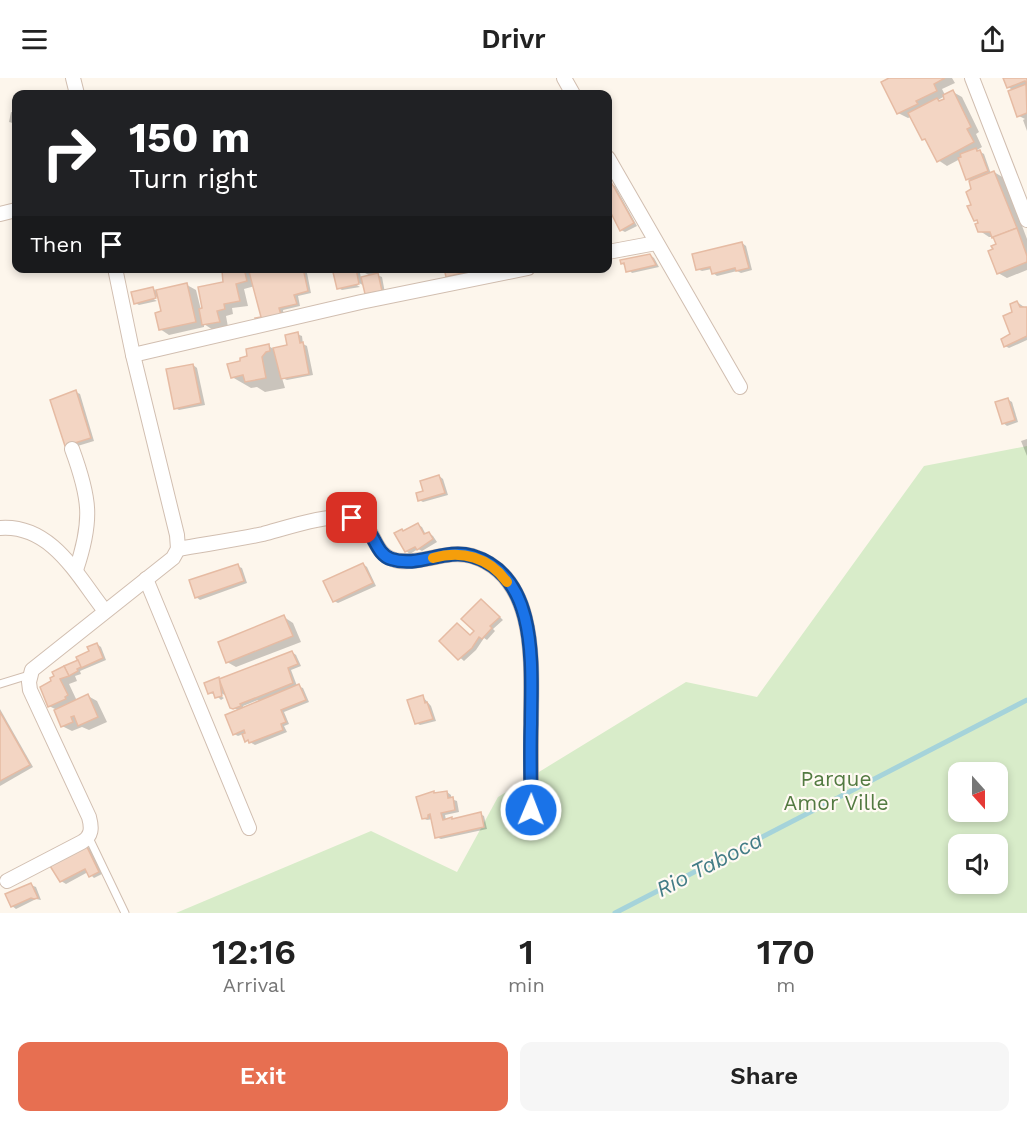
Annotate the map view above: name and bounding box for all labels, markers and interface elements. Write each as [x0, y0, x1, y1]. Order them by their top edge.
icon: menu [18, 23, 51, 56]
text: Drivr [481, 23, 546, 55]
icon: share [976, 23, 1009, 56]
text: 150 m [129, 113, 250, 162]
icon: right [30, 114, 108, 192]
text: Turn right [129, 163, 258, 195]
icon: arrive [95, 228, 128, 261]
text: Then [30, 232, 83, 257]
pin [326, 492, 377, 543]
icon: arrive [335, 501, 368, 534]
north arrow [948, 762, 1008, 822]
map controls [948, 762, 1008, 894]
park label: Parque Amor Ville [783, 766, 889, 815]
position arrow [499, 778, 563, 842]
water label: Rio Taboca [652, 827, 767, 902]
button: sound [948, 834, 1008, 894]
text: 12:16 [212, 931, 296, 973]
text: 1 [519, 931, 534, 973]
text: 170 [757, 931, 815, 973]
text: Arrival [223, 973, 285, 997]
text: min [508, 973, 545, 997]
text: m [776, 973, 795, 997]
button: Exit [18, 1042, 508, 1111]
button: Share [520, 1042, 1009, 1111]

